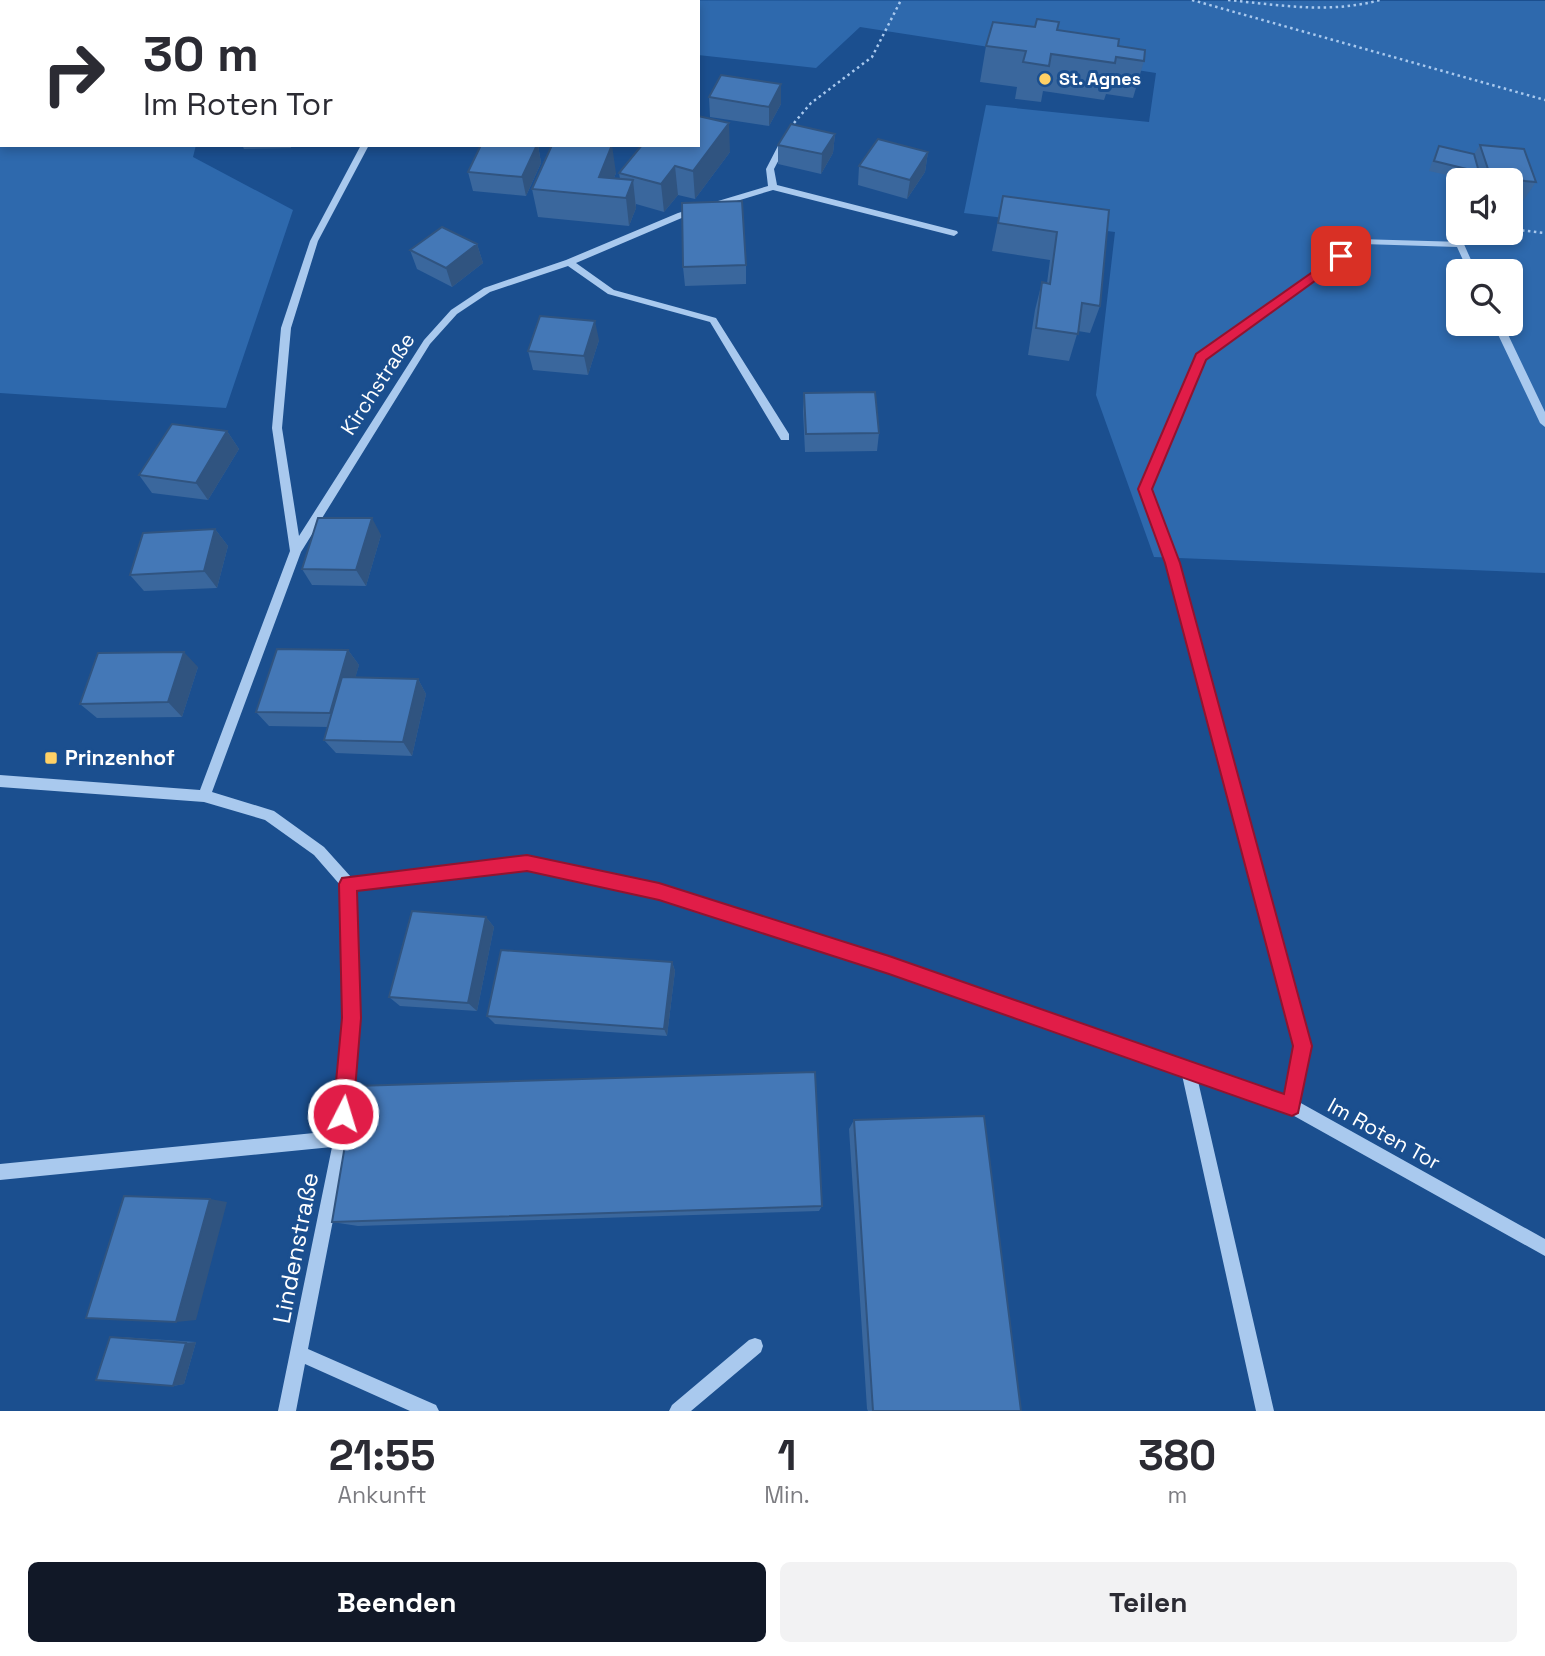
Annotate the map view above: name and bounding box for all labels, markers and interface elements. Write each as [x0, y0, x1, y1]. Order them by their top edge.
text: 30 m [143, 23, 259, 85]
icon: right [28, 28, 119, 119]
place label: St. Agnes [1059, 67, 1141, 90]
marker: St. Agnes [1037, 71, 1053, 87]
text: Im Roten Tor [143, 84, 333, 124]
map controls [1446, 168, 1523, 336]
button: sound [1446, 168, 1523, 245]
pin [1311, 226, 1371, 286]
icon: arrive [1322, 237, 1360, 275]
button: search [1446, 259, 1523, 336]
street label: Kirchstraße [334, 327, 421, 440]
place label: Prinzenhof [65, 744, 175, 771]
marker: Prinzenhof [43, 750, 59, 766]
position arrow [306, 1077, 380, 1151]
street label: Im Roten Tor [1323, 1091, 1446, 1176]
street label: Lindenstraße [266, 1170, 325, 1326]
text: 21:55 [329, 1429, 436, 1482]
text: 1 [777, 1429, 796, 1482]
text: 380 [1138, 1429, 1216, 1482]
text: Ankunft [338, 1480, 427, 1510]
text: Min. [764, 1480, 810, 1510]
text: m [1167, 1480, 1187, 1510]
button: Beenden [28, 1562, 766, 1642]
button: Teilen [780, 1562, 1517, 1642]

